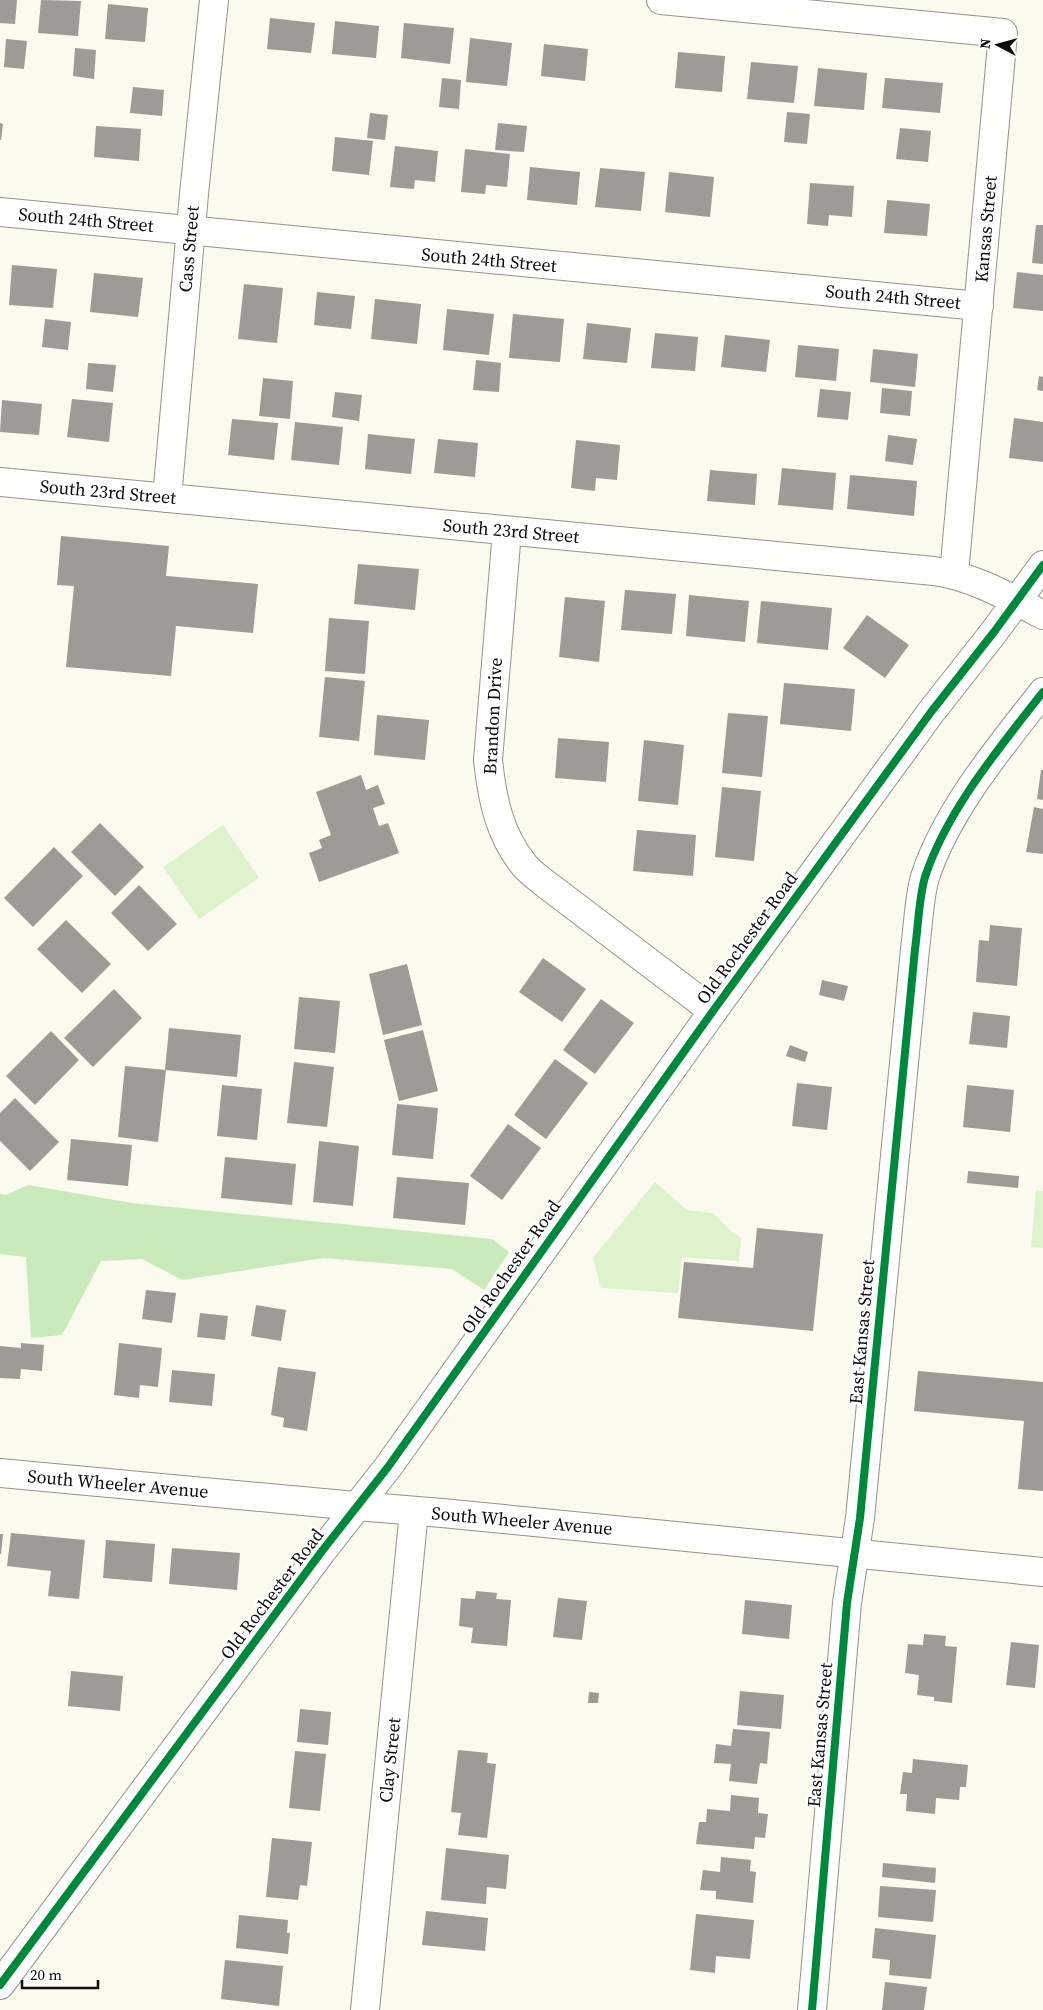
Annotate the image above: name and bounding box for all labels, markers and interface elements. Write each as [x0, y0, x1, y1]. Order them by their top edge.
north arrow [973, 20, 1023, 70]
text: N [975, 38, 996, 50]
street label: Kansas Street [968, 174, 1003, 284]
street label: South 24th Street [17, 201, 155, 238]
street label: Cass Street [172, 204, 205, 293]
street label: South 24th Street [420, 241, 558, 278]
street label: South 24th Street [824, 278, 962, 315]
street label: South 23rd Street [39, 473, 177, 510]
street label: South 23rd Street [442, 512, 580, 549]
street label: Brandon Drive [477, 657, 508, 775]
street label: Old Rochester Road [690, 866, 803, 1009]
street label: Old Rochester Road [455, 1195, 566, 1339]
street label: East Kansas Street [843, 1258, 880, 1405]
street label: South Wheeler Avenue [27, 1463, 210, 1504]
street label: South Wheeler Avenue [431, 1500, 614, 1541]
street label: Old Rochester Road [214, 1523, 329, 1664]
street label: East Kansas Street [801, 1661, 838, 1808]
street label: Clay Street [373, 1716, 406, 1804]
scale bar [22, 1958, 99, 1990]
text: 20 m [30, 1964, 62, 1985]

